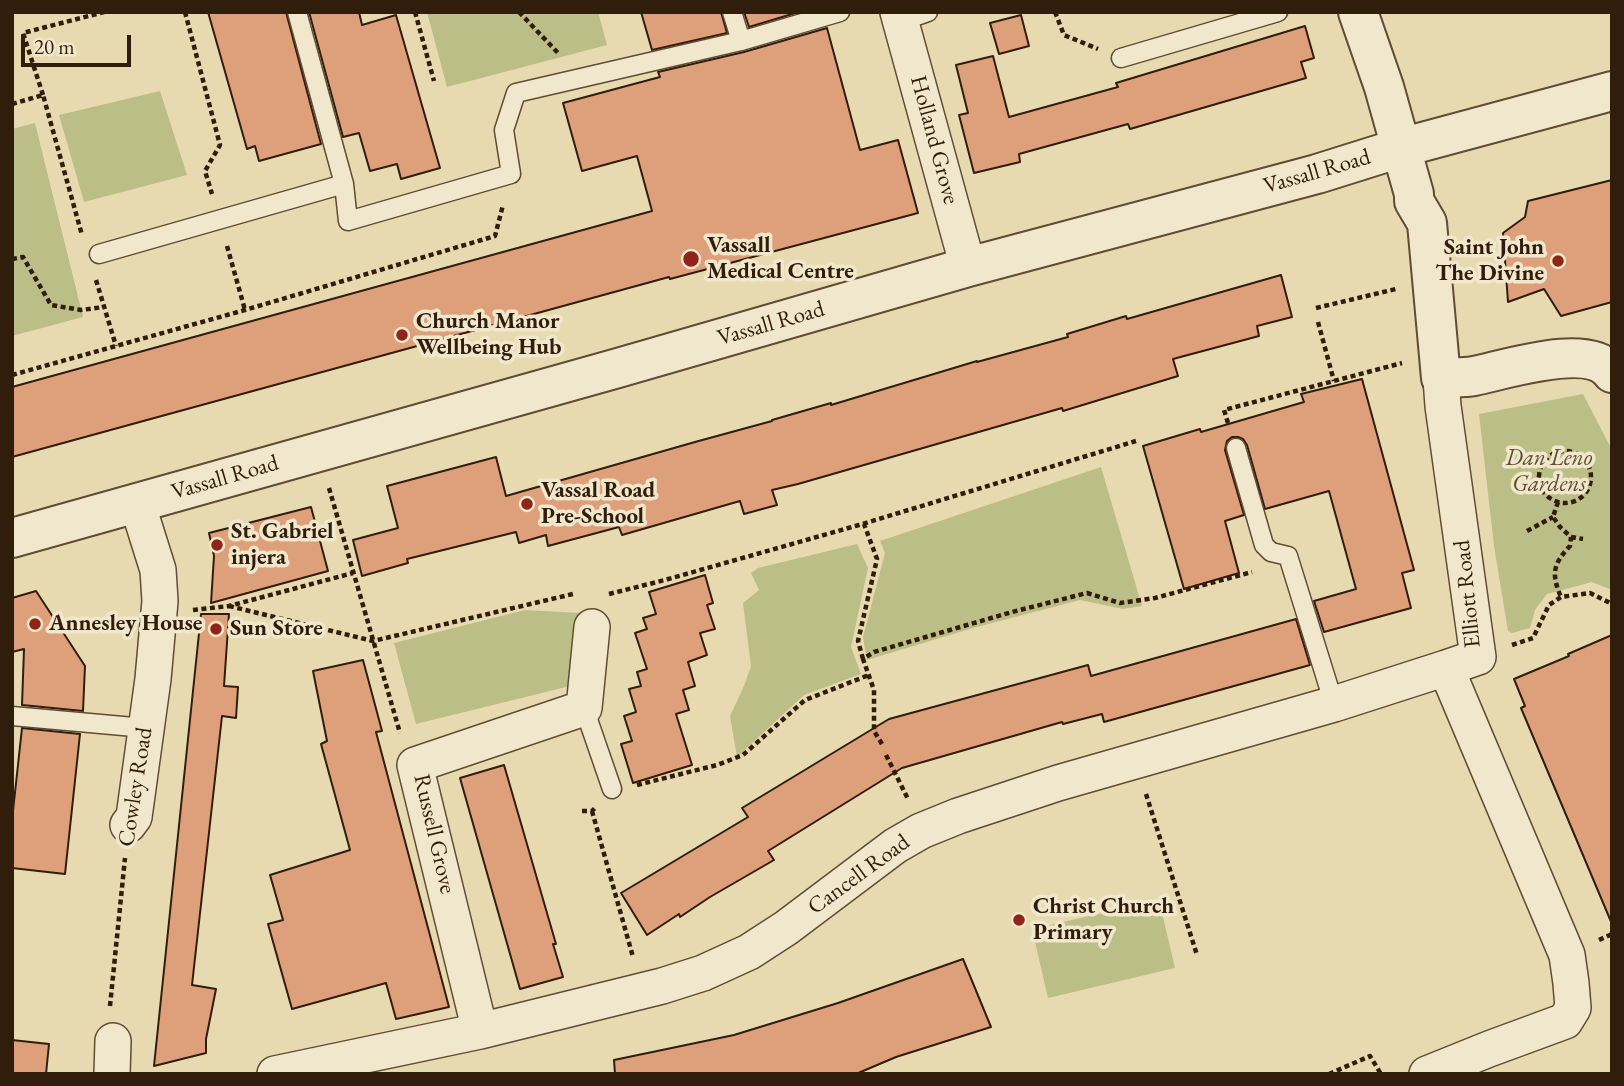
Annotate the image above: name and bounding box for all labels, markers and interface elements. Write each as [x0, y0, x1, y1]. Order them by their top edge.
scale bar [24, 21, 135, 65]
text: 20 m [34, 33, 75, 60]
street label: Holland Grove [904, 73, 964, 207]
street label: Vassall Road [1260, 144, 1374, 200]
place label: Vassall Medical Centre [707, 232, 854, 286]
place label: Saint John The Divine [1435, 234, 1544, 288]
marker: Vassall Medical Centre [681, 249, 701, 269]
marker: Saint John The Divine [1550, 253, 1566, 269]
street label: Vassall Road [714, 296, 828, 352]
place label: Church Manor Wellbeing Hub [416, 308, 561, 362]
marker: Church Manor Wellbeing Hub [394, 327, 410, 343]
park label: Dan Leno Gardens [1506, 445, 1592, 499]
street label: Vassall Road [168, 450, 282, 506]
place label: Vassal Road Pre-School [541, 477, 655, 531]
marker: Vassal Road Pre-School [519, 496, 535, 512]
place label: St. Gabriel injera [231, 518, 334, 572]
marker: St. Gabriel injera [209, 537, 225, 553]
street label: Elliott Road [1449, 539, 1487, 649]
place label: Annesley House [49, 610, 202, 638]
place label: Sun Store [230, 615, 323, 643]
marker: Annesley House [27, 616, 43, 632]
marker: Sun Store [208, 621, 224, 637]
street label: Cowley Road [113, 725, 159, 849]
street label: Russell Grove [407, 771, 461, 897]
street label: Cancell Road [803, 829, 915, 921]
place label: Christ Church Primary [1033, 893, 1174, 947]
marker: Christ Church Primary [1011, 912, 1027, 928]

